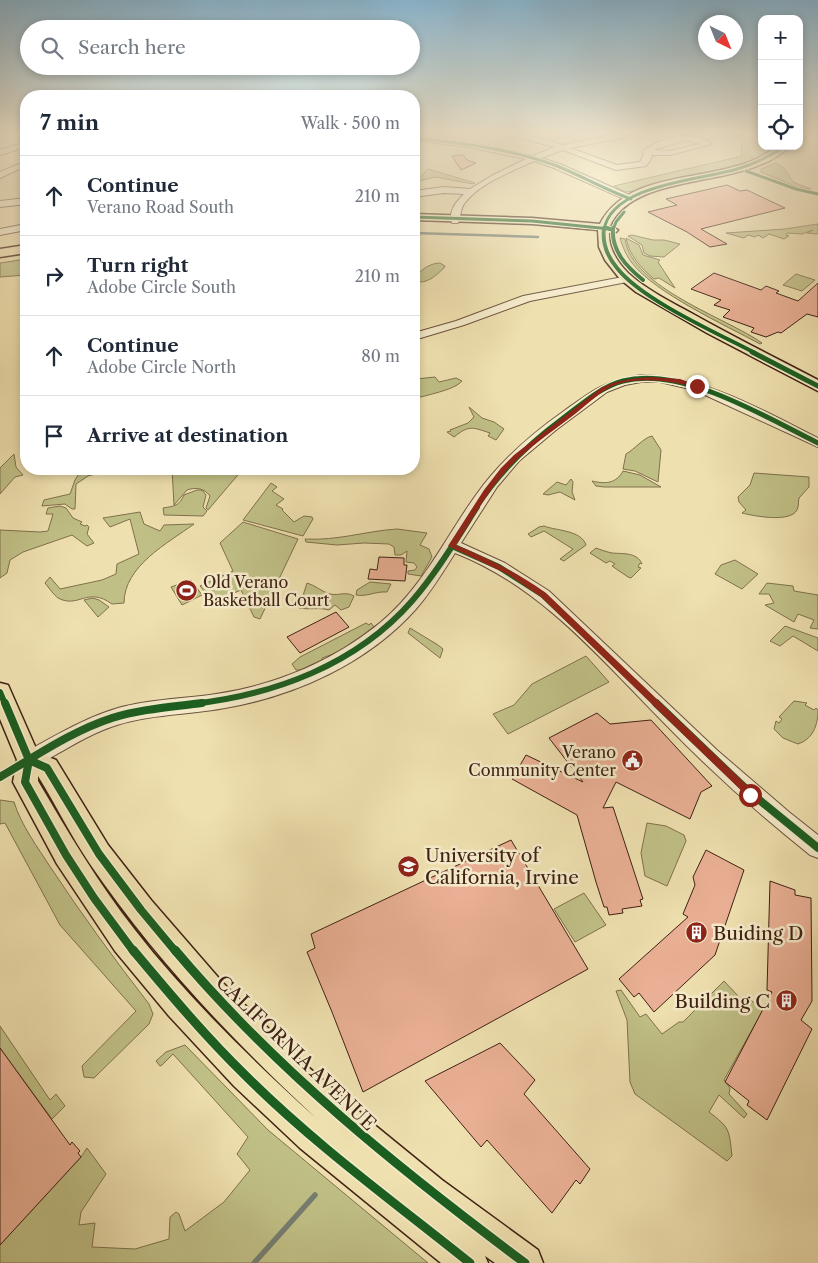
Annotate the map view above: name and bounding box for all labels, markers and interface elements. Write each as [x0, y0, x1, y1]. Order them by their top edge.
north arrow [698, 15, 743, 60]
map controls [758, 15, 803, 150]
button: + [758, 15, 803, 60]
search box [20, 20, 420, 75]
icon: search [38, 34, 66, 62]
text: Search here [78, 36, 186, 59]
button: − [758, 60, 803, 105]
button: locate [758, 105, 803, 150]
text: 7 min [40, 110, 99, 135]
text: Walk · 500 m [301, 113, 400, 133]
text: Continue [87, 174, 179, 197]
icon: ahead [40, 182, 68, 210]
text: 210 m [355, 186, 400, 206]
text: Verano Road South [87, 197, 234, 217]
text: Turn right [87, 254, 188, 277]
icon: right [40, 262, 68, 290]
text: 210 m [355, 266, 400, 286]
text: Adobe Circle South [87, 277, 236, 297]
text: Continue [87, 334, 179, 357]
icon: ahead [40, 342, 68, 370]
text: 80 m [361, 346, 400, 366]
text: Adobe Circle North [87, 357, 236, 377]
route end [686, 375, 709, 398]
icon: arrive [40, 422, 68, 450]
text: Arrive at destination [87, 424, 288, 447]
place label: Old Verano Basketball Court [203, 572, 329, 610]
sports icon: Old Verano Basketball Court [175, 579, 199, 603]
place label: Verano Community Center [468, 742, 616, 780]
public building icon: Verano Community Center [620, 749, 644, 773]
route start [739, 784, 762, 807]
place label: University of California, Irvine [425, 844, 579, 889]
school or university icon: University of California, Irvine [397, 854, 421, 878]
building icon: Buiding D [685, 921, 709, 945]
place label: Buiding D [713, 922, 804, 945]
street label: CALIFORNIA AVENUE [211, 971, 381, 1135]
building icon: Building C [774, 989, 798, 1013]
place label: Building C [675, 990, 770, 1013]

